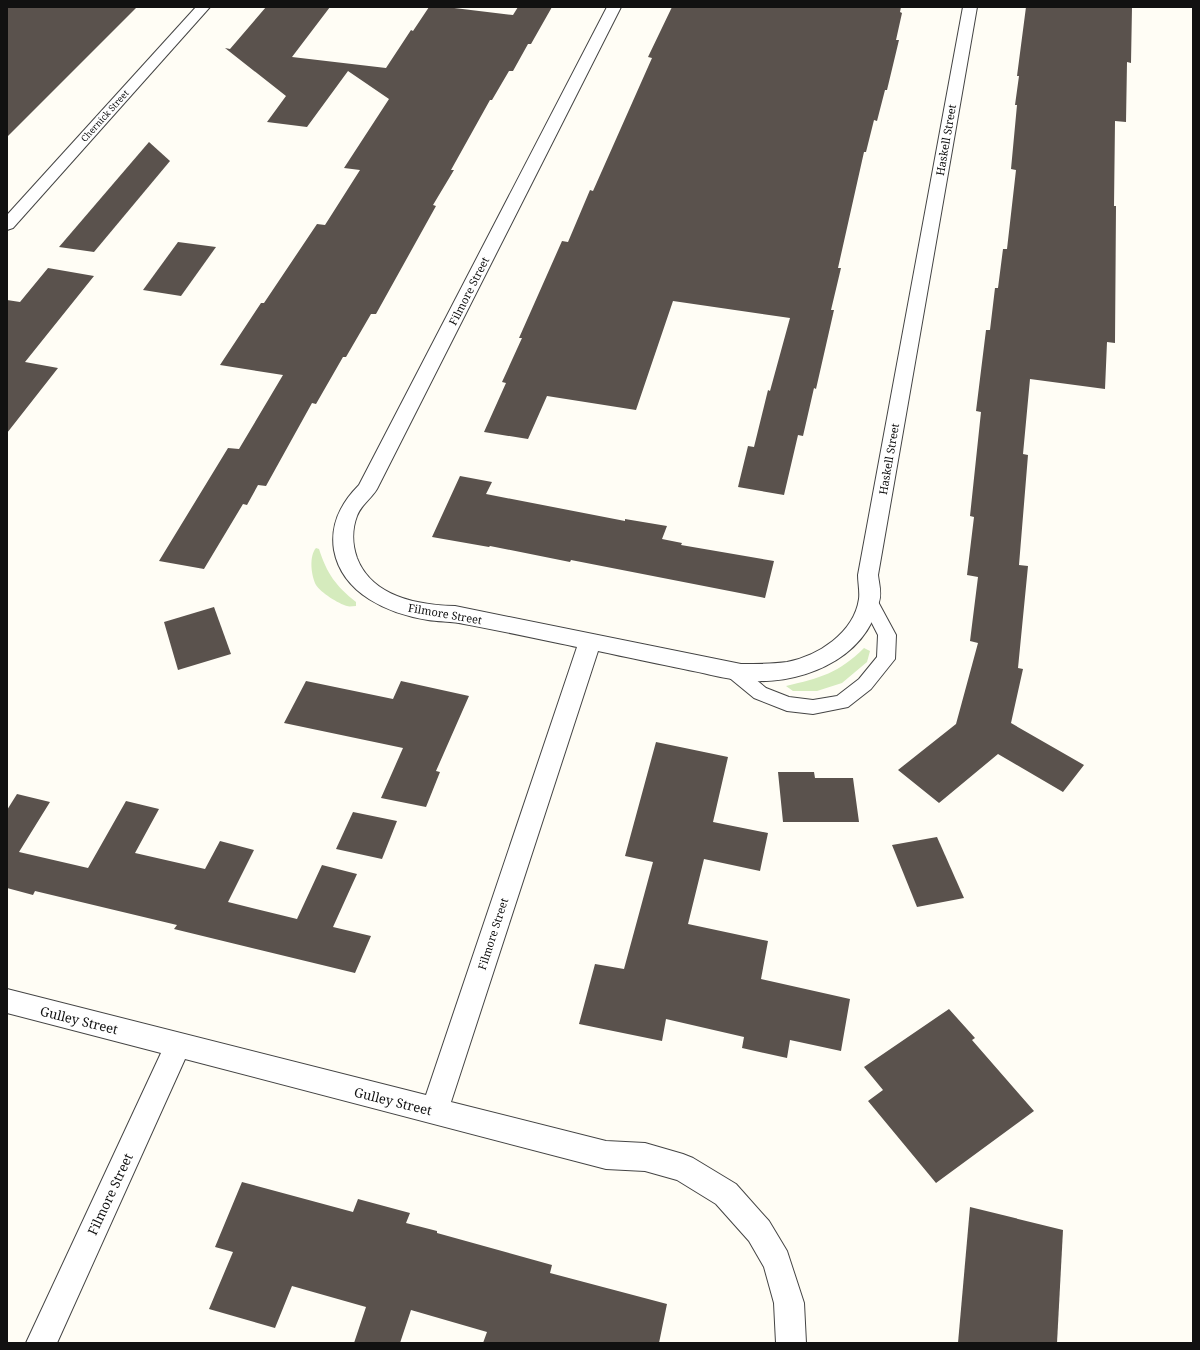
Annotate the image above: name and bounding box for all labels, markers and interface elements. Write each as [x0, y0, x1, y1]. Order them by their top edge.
street label: Chernick Street [78, 87, 132, 145]
street label: Haskell Street [932, 103, 959, 177]
street label: Filmore Street [445, 254, 492, 327]
street label: Haskell Street [875, 422, 902, 496]
street label: Filmore Street [407, 600, 483, 627]
street label: Filmore Street [474, 896, 511, 972]
street label: Gulley Street [38, 1002, 120, 1038]
street label: Gulley Street [352, 1083, 434, 1119]
street label: Filmore Street [83, 1150, 137, 1238]

